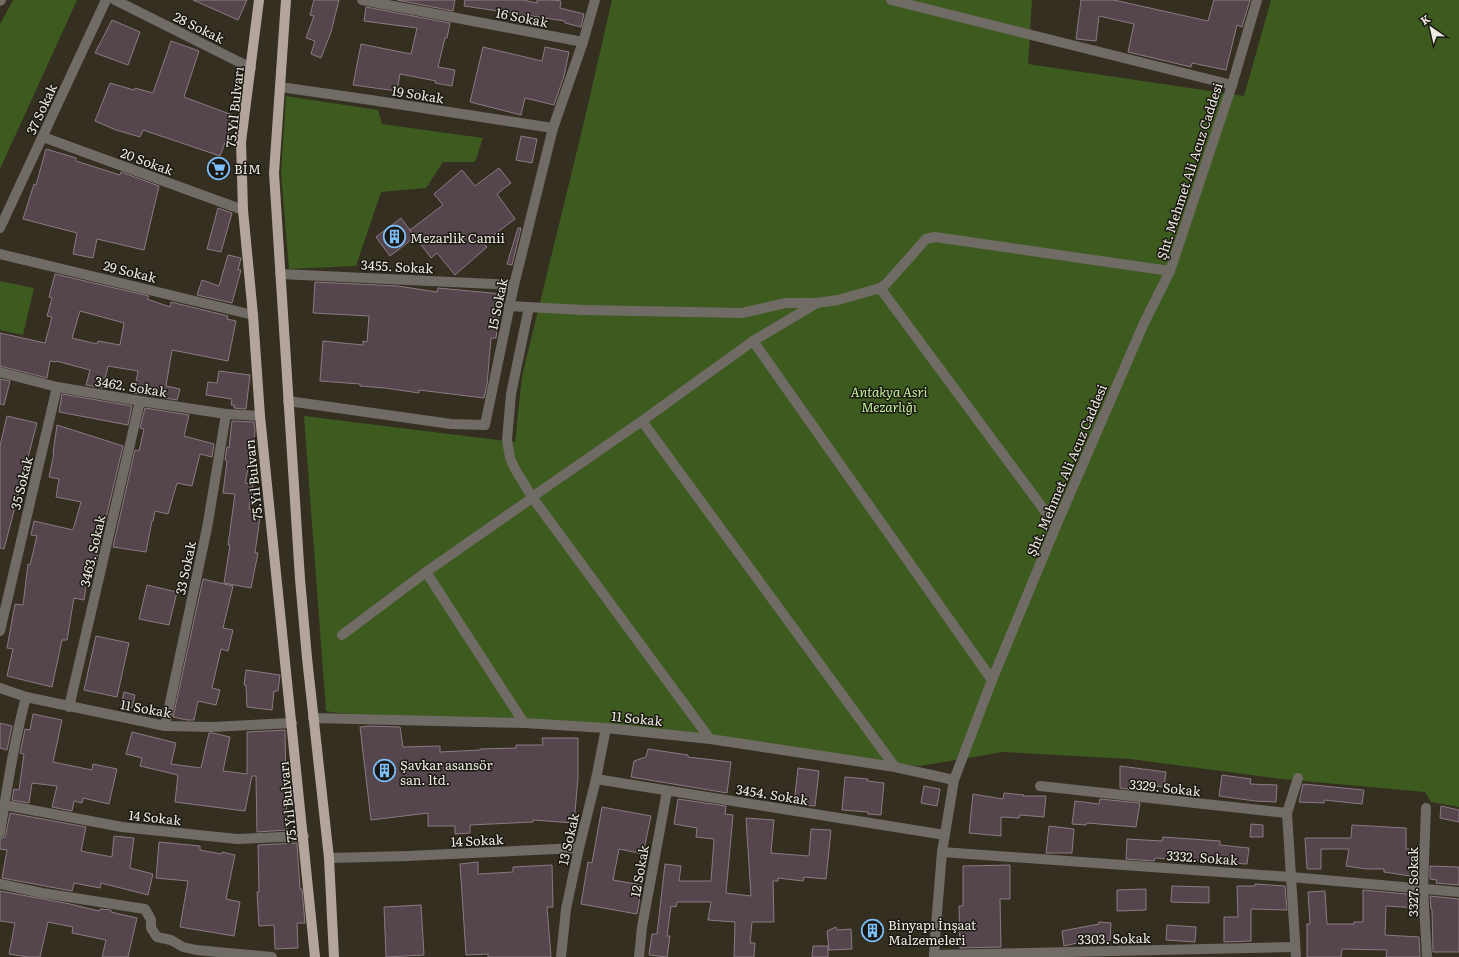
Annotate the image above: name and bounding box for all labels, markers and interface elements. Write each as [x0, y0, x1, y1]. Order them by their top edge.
street label: 16 Sokak [494, 3, 551, 32]
street label: 28 Sokak [170, 7, 229, 48]
north arrow [1411, 8, 1451, 48]
text: K [1417, 10, 1433, 28]
street label: 75.Yıl Bulvarı [220, 65, 248, 148]
street label: Şht. Mehmet Ali Acuz Caddesi [1151, 79, 1227, 262]
street label: 37 Sokak [21, 80, 61, 137]
street label: 19 Sokak [390, 80, 447, 108]
street label: 20 Sokak [118, 143, 177, 180]
supermarket icon: BİM [205, 155, 231, 181]
place label: BİM [234, 159, 261, 178]
building icon: Mezarlik Camii [382, 224, 408, 250]
place label: Mezarlik Camii [410, 228, 506, 247]
street label: 29 Sokak [101, 255, 160, 287]
street label: 3455. Sokak [360, 255, 435, 277]
street label: 15 Sokak [482, 275, 512, 332]
street label: 3462. Sokak [94, 371, 169, 401]
street label: Şht. Mehmet Ali Acuz Caddesi [1021, 380, 1111, 559]
park label: Antakya Asri Mezarlığı [851, 382, 928, 416]
street label: 75.Yıl Bulvarı [239, 438, 267, 521]
street label: 35 Sokak [5, 453, 37, 512]
street label: 3463. Sokak [75, 512, 110, 589]
street label: 33 Sokak [170, 538, 200, 597]
street label: 11 Sokak [119, 694, 174, 722]
street label: 11 Sokak [611, 706, 665, 730]
place label: Şavkar asansör san. ltd. [400, 755, 493, 789]
building icon: Şavkar asansör san. ltd. [372, 758, 398, 784]
street label: 75.Yıl Bulvarı [273, 760, 301, 843]
street label: 3329. Sokak [1128, 774, 1203, 800]
street label: 3454. Sokak [735, 779, 811, 809]
street label: 14 Sokak [128, 805, 183, 829]
street label: 13 Sokak [553, 810, 583, 867]
street label: 14 Sokak [450, 829, 505, 851]
street label: 12 Sokak [625, 842, 653, 899]
street label: 3332. Sokak [1166, 845, 1239, 869]
street label: 3327. Sokak [1403, 846, 1422, 917]
place label: Binyapı İnşaat Malzemeleri [888, 915, 977, 949]
building icon: Binyapı İnşaat Malzemeleri [860, 918, 886, 944]
street label: 3303. Sokak [1077, 928, 1152, 948]

